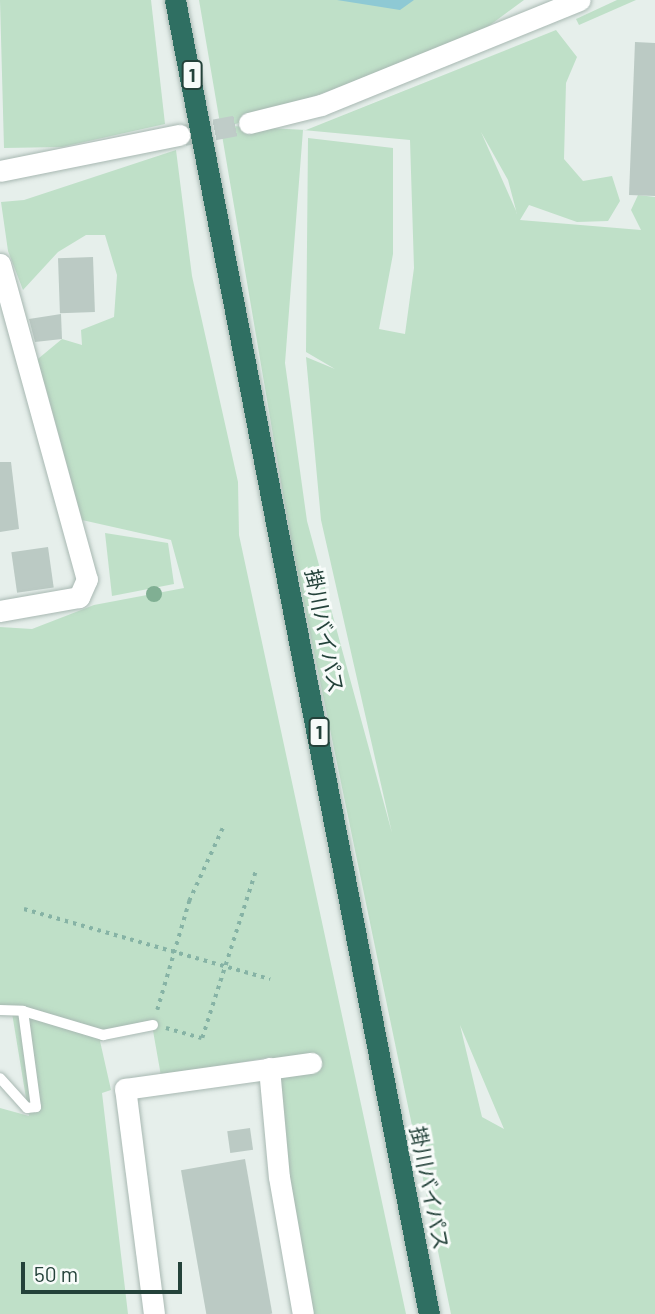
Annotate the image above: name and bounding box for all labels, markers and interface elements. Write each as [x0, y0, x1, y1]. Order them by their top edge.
road number: 1 [182, 60, 202, 90]
street label: 掛川バイパス [301, 567, 349, 695]
road number: 1 [308, 716, 330, 748]
street label: 掛川バイパス [406, 1124, 454, 1252]
scale bar [24, 1248, 186, 1292]
text: 50 m [34, 1261, 78, 1286]

